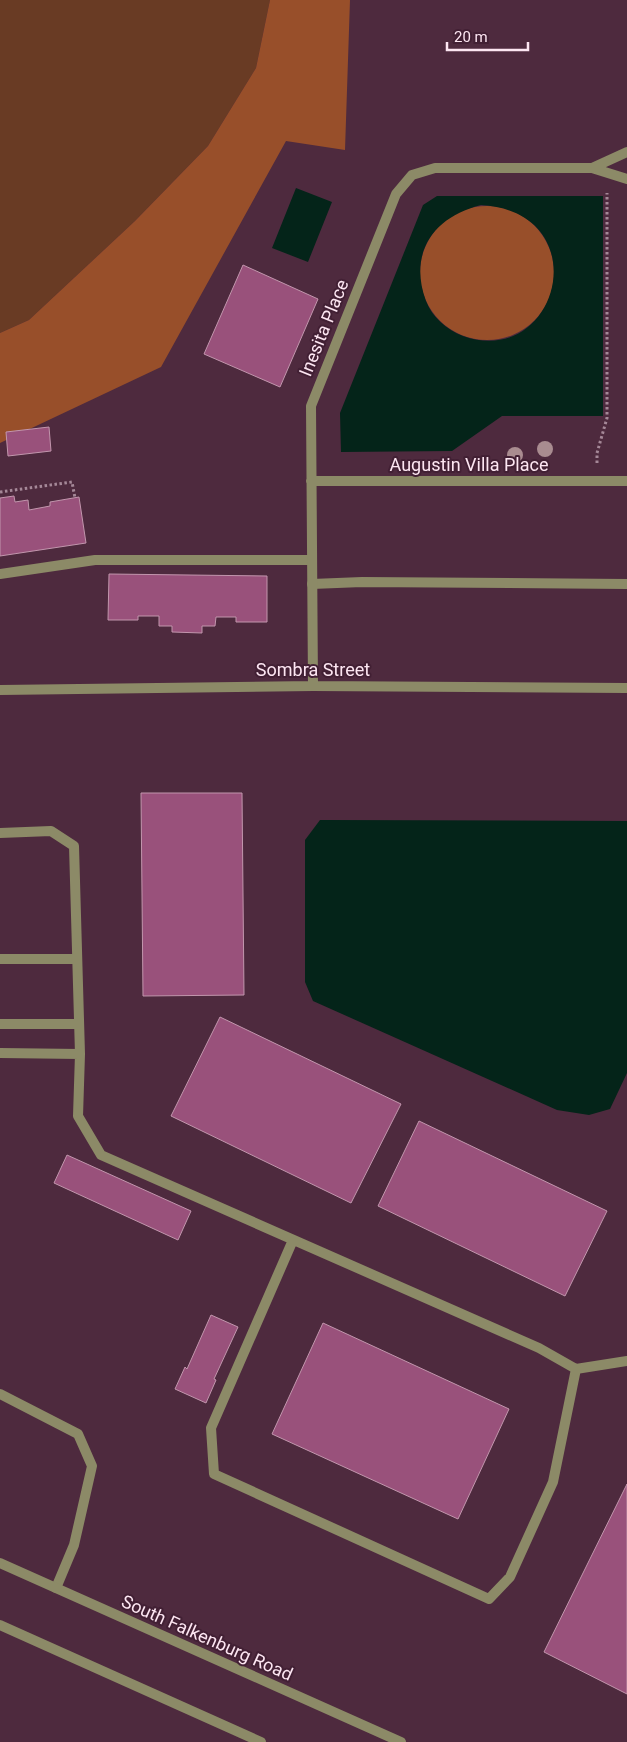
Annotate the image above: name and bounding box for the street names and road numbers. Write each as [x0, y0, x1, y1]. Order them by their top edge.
street label: Inesita Place [295, 276, 353, 379]
street label: Augustin Villa Place [390, 454, 548, 475]
street label: Sombra Street [256, 659, 370, 680]
street label: South Falkenburg Road [118, 1590, 296, 1685]

